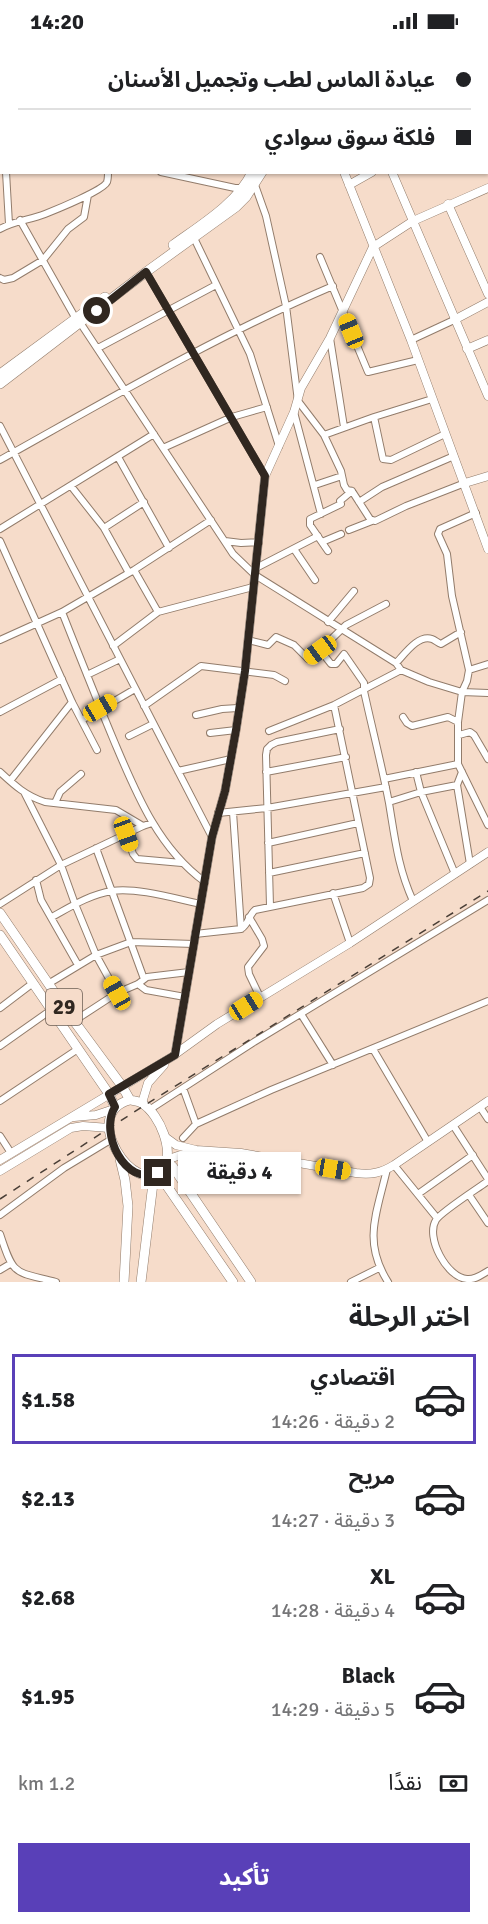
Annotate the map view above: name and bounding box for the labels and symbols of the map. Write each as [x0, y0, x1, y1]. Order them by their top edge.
route start [83, 297, 110, 324]
car [336, 311, 366, 351]
car [300, 632, 340, 668]
car [80, 691, 120, 725]
car [111, 814, 141, 854]
car [100, 973, 134, 1013]
road number: 29 [46, 989, 82, 1025]
car [226, 989, 266, 1023]
callout: 4 دقيقة [179, 1152, 302, 1194]
car [314, 1157, 352, 1181]
route end [144, 1159, 171, 1186]

